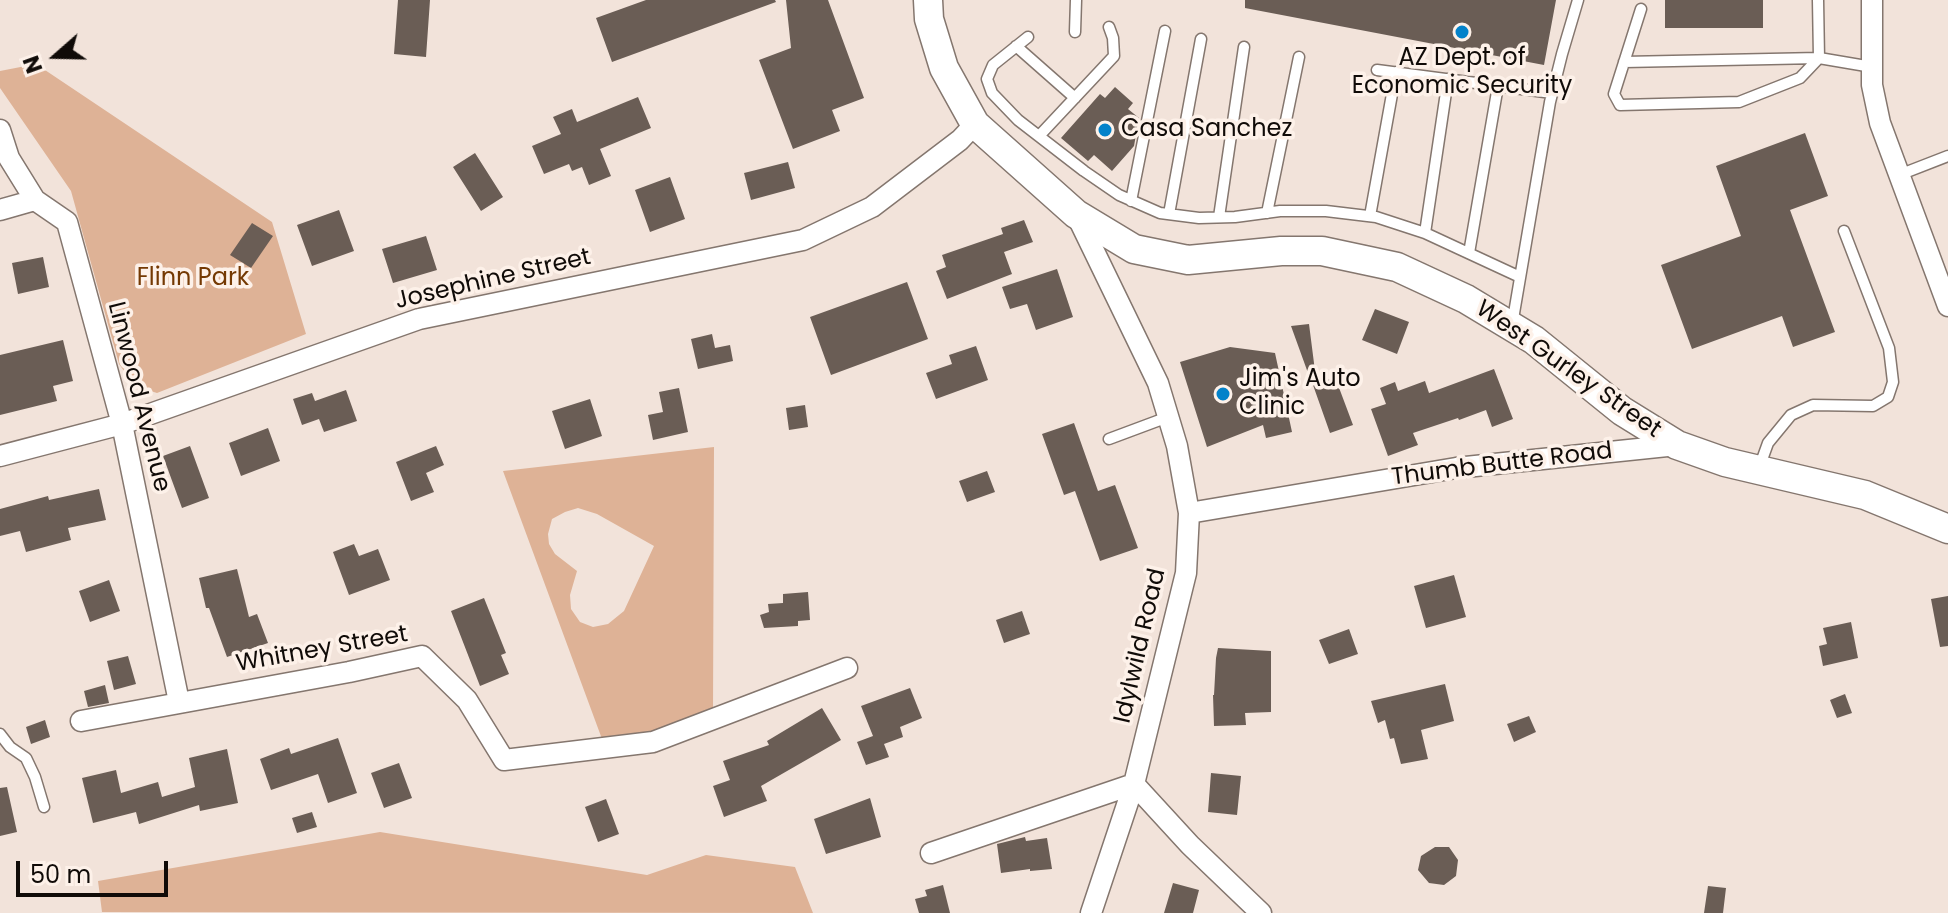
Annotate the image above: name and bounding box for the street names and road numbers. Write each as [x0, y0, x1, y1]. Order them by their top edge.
street label: Josephine Street [392, 243, 594, 317]
street label: West Gurley Street [1470, 295, 1666, 445]
street label: Linwood Avenue [100, 299, 176, 495]
street label: Thumb Butte Road [1390, 437, 1614, 493]
street label: Idylwild Road [1109, 566, 1173, 726]
street label: Whitney Street [234, 621, 410, 679]

